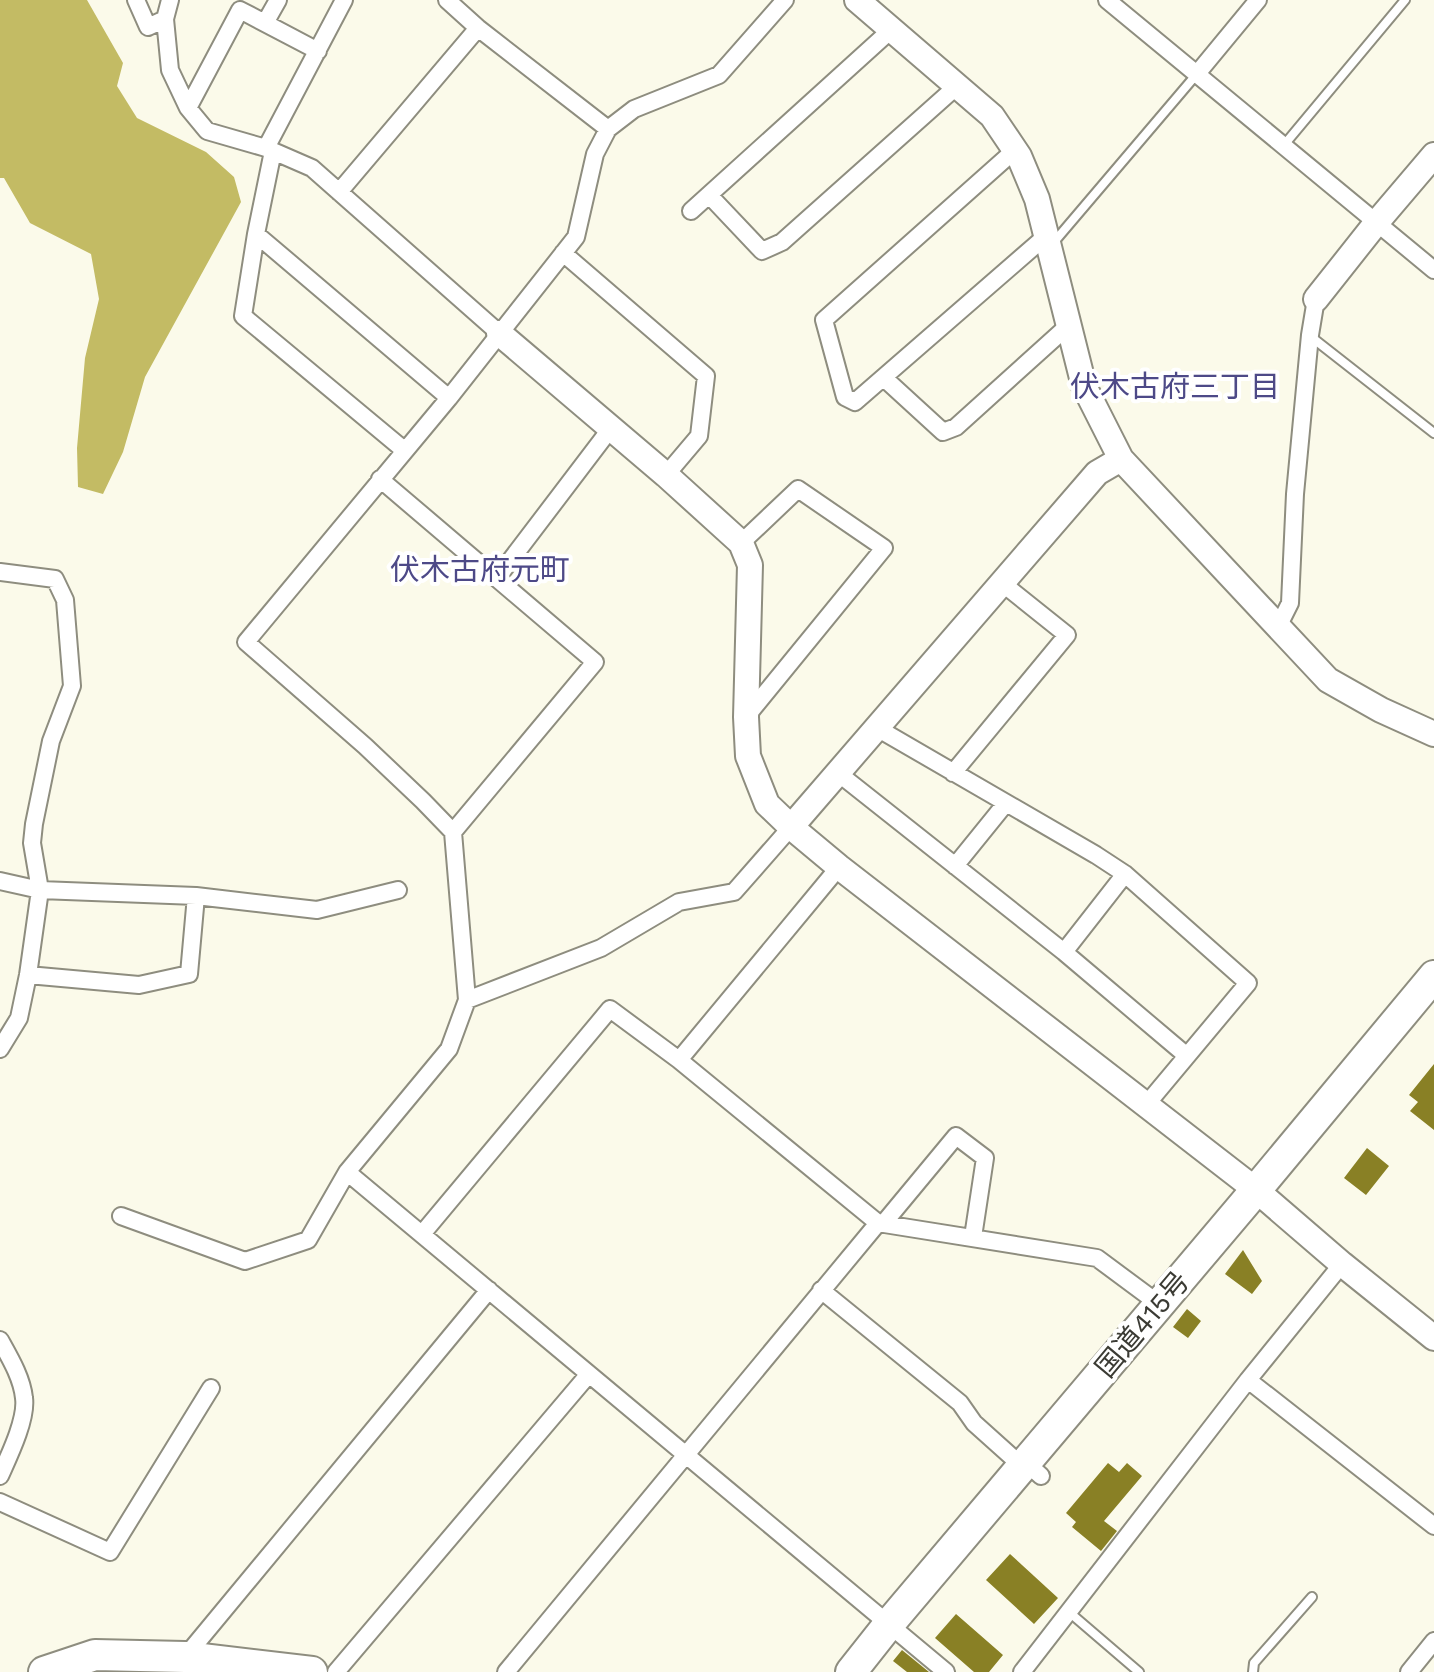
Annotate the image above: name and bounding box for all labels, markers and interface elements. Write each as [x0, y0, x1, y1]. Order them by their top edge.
district label: 伏木古府三丁目 [1070, 369, 1280, 404]
district label: 伏木古府元町 [390, 552, 570, 587]
street label: 国道415号 [1089, 1265, 1196, 1384]

